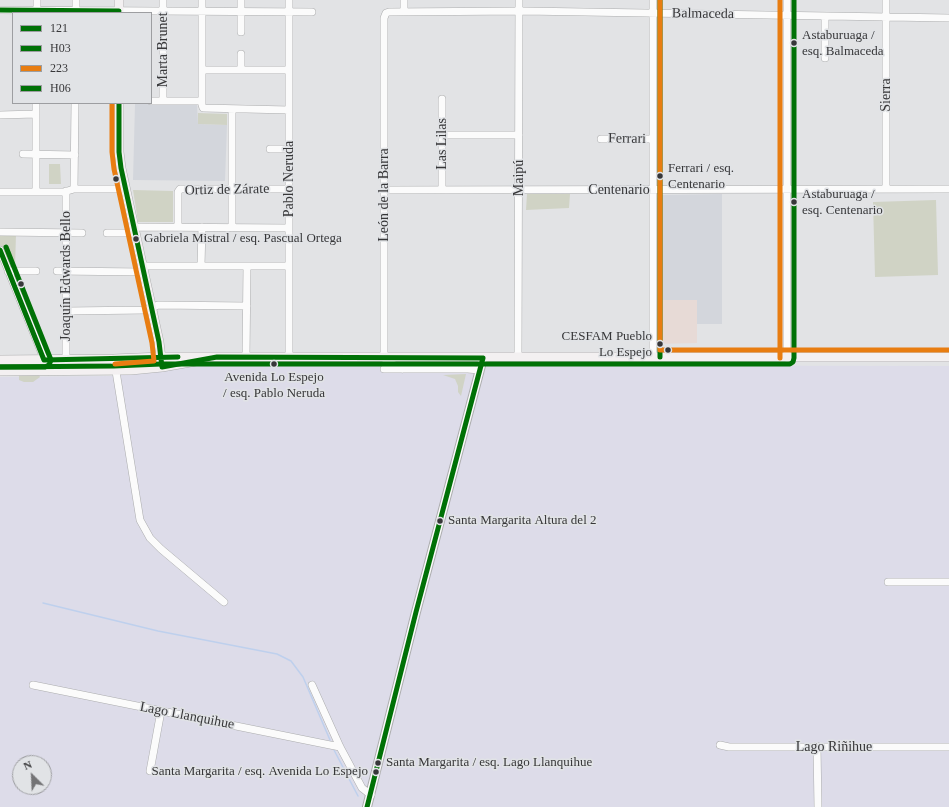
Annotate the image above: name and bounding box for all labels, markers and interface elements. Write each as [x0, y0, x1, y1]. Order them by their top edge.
street label: Balmaceda [672, 5, 734, 23]
legend [12, 12, 152, 104]
street label: Marta Brunet [155, 12, 171, 88]
text: 121 [50, 21, 68, 35]
place label: Astaburuaga / esq. Balmaceda [802, 28, 884, 59]
marker: Astaburuaga / esq. Balmaceda [789, 38, 799, 48]
text: H03 [50, 41, 71, 55]
text: 223 [50, 61, 68, 75]
street label: Sierra [878, 78, 894, 112]
text: H06 [50, 81, 71, 95]
street label: Las Lilas [434, 118, 450, 170]
street label: Ferrari [608, 130, 646, 148]
street label: Pablo Neruda [281, 141, 297, 217]
street label: León de la Barra [376, 148, 392, 242]
street label: Maipú [511, 160, 527, 196]
place label: Ferrari / esq. Centenario [668, 161, 734, 192]
marker: Ferrari / esq. Centenario [655, 171, 665, 181]
unlabelled marker [111, 174, 121, 184]
street label: Ortiz de Zárate [184, 181, 270, 199]
street label: Centenario [588, 182, 650, 198]
place label: Astaburuaga / esq. Centenario [802, 187, 883, 218]
marker: Astaburuaga / esq. Centenario [789, 197, 799, 207]
street label: Joaquín Edwards Bello [58, 211, 74, 341]
place label: Gabriela Mistral / esq. Pascual Ortega [144, 231, 342, 247]
marker: Gabriela Mistral / esq. Pascual Ortega [131, 234, 141, 244]
unlabelled marker [16, 279, 26, 289]
place label: CESFAM Pueblo Lo Espejo [562, 329, 652, 360]
marker: CESFAM Pueblo Lo Espejo [655, 339, 665, 349]
unlabelled marker [663, 345, 673, 355]
marker: Avenida Lo Espejo / esq. Pablo Neruda [269, 359, 279, 369]
place label: Avenida Lo Espejo / esq. Pablo Neruda [223, 370, 325, 401]
place label: Santa Margarita Altura del 2 [448, 513, 596, 529]
marker: Santa Margarita Altura del 2 [435, 516, 445, 526]
street label: Lago Llanquihue [138, 699, 236, 733]
street label: Lago Riñihue [796, 739, 872, 755]
north arrow [12, 755, 52, 795]
place label: Santa Margarita / esq. Lago Llanquihue [386, 755, 592, 771]
text: N [21, 758, 34, 772]
marker: Santa Margarita / esq. Lago Llanquihue [373, 758, 383, 768]
place label: Santa Margarita / esq. Avenida Lo Espejo [152, 764, 368, 780]
marker: Santa Margarita / esq. Avenida Lo Espejo [371, 767, 381, 777]

